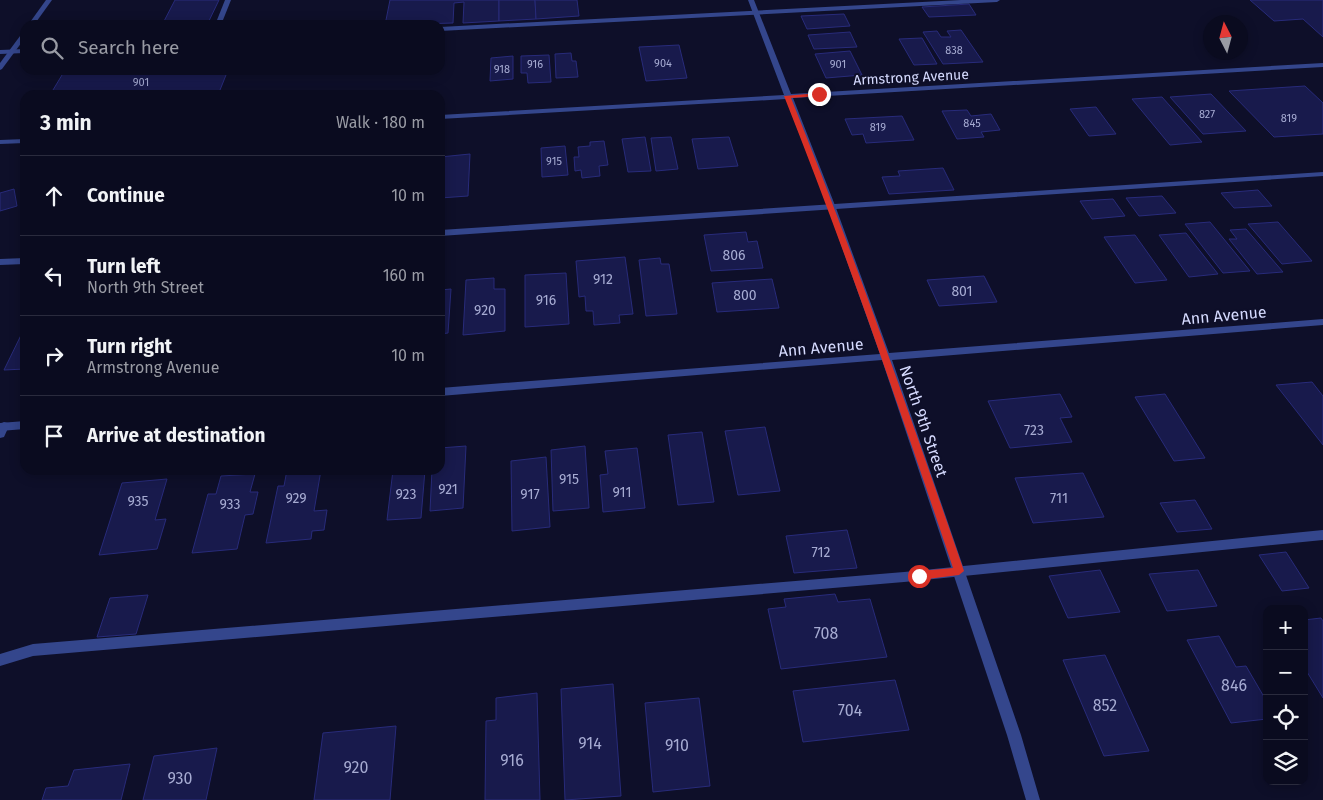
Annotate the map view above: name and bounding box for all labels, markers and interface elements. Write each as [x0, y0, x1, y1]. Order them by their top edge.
north arrow [1203, 15, 1248, 60]
search box [20, 20, 445, 75]
icon: search [38, 34, 66, 62]
text: Search here [78, 36, 179, 59]
house number: 838 [945, 44, 963, 57]
house number: 904 [654, 57, 672, 70]
house number: 916 [527, 58, 543, 71]
house number: 901 [830, 58, 846, 71]
house number: 918 [494, 63, 510, 76]
street label: Armstrong Avenue [853, 66, 969, 89]
house number: 901 [133, 76, 149, 89]
route end [808, 83, 831, 106]
house number: 827 [1199, 108, 1215, 121]
text: 3 min [40, 110, 92, 136]
house number: 819 [1281, 112, 1297, 125]
text: Walk · 180 m [336, 113, 425, 132]
house number: 845 [963, 117, 981, 130]
house number: 819 [870, 121, 886, 134]
house number: 915 [546, 155, 562, 168]
icon: ahead [40, 182, 68, 210]
text: Continue [87, 184, 165, 207]
text: 10 m [391, 186, 425, 205]
house number: 806 [723, 247, 746, 264]
text: Turn left [87, 255, 161, 278]
icon: left [40, 262, 68, 290]
text: 160 m [383, 266, 425, 285]
house number: 912 [593, 271, 613, 288]
text: North 9th Street [87, 278, 204, 297]
house number: 801 [951, 283, 973, 300]
house number: 800 [733, 287, 757, 304]
house number: 916 [536, 292, 556, 309]
house number: 920 [474, 302, 496, 319]
street label: Ann Avenue [1181, 302, 1267, 329]
street label: Ann Avenue [778, 334, 864, 361]
text: Turn right [87, 335, 172, 358]
icon: right [40, 342, 68, 370]
text: 10 m [391, 346, 425, 365]
text: Armstrong Avenue [87, 358, 219, 377]
street label: North 9th Street [895, 363, 952, 480]
icon: arrive [40, 422, 68, 450]
house number: 723 [1024, 422, 1044, 439]
text: Arrive at destination [87, 424, 266, 447]
house number: 915 [559, 471, 579, 488]
house number: 921 [438, 481, 458, 498]
house number: 911 [613, 484, 632, 501]
house number: 923 [396, 486, 416, 503]
house number: 917 [520, 486, 540, 503]
house number: 929 [285, 490, 307, 507]
house number: 711 [1050, 490, 1068, 507]
house number: 935 [127, 493, 149, 510]
house number: 933 [219, 496, 241, 513]
house number: 712 [812, 544, 831, 561]
route start [908, 565, 931, 588]
map controls [1263, 605, 1308, 785]
button: + [1263, 605, 1308, 650]
house number: 708 [814, 624, 839, 643]
button: − [1263, 650, 1308, 695]
house number: 846 [1221, 676, 1247, 695]
button: locate [1263, 695, 1308, 740]
house number: 852 [1093, 696, 1117, 715]
house number: 704 [838, 701, 863, 720]
house number: 914 [578, 734, 602, 753]
house number: 910 [665, 736, 689, 755]
button: layers [1263, 740, 1308, 785]
house number: 916 [500, 751, 524, 770]
house number: 920 [344, 758, 369, 777]
house number: 930 [168, 769, 193, 788]

